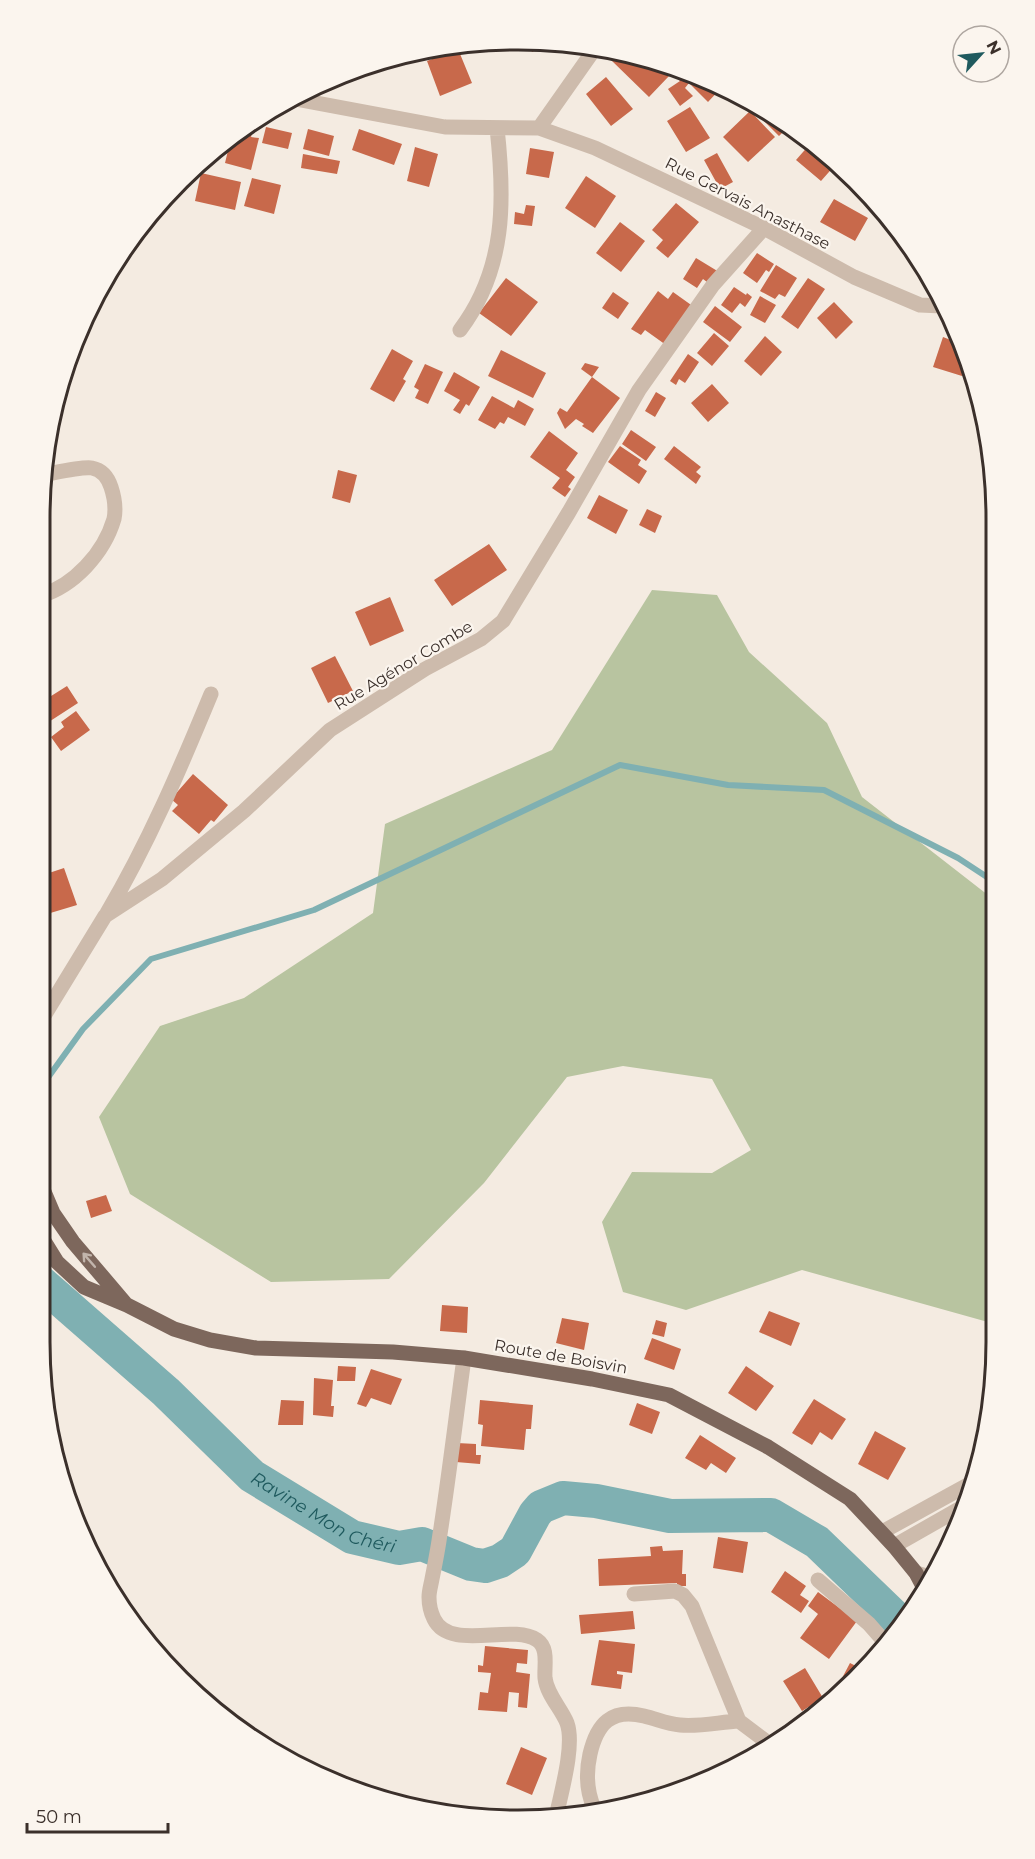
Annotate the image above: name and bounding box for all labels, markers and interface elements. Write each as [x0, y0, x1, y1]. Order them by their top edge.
north arrow [951, 24, 1011, 84]
text: N [983, 37, 1005, 57]
street label: Rue Gervais Anasthase [662, 154, 833, 253]
street label: Rue Agénor Combe [331, 617, 476, 714]
one-way arrow [82, 1253, 96, 1268]
street label: Route de Boisvin [493, 1335, 629, 1378]
water label: Ravine Mon Chéri [247, 1467, 398, 1558]
scale bar [27, 1796, 168, 1834]
text: 50 m [36, 1806, 82, 1828]

